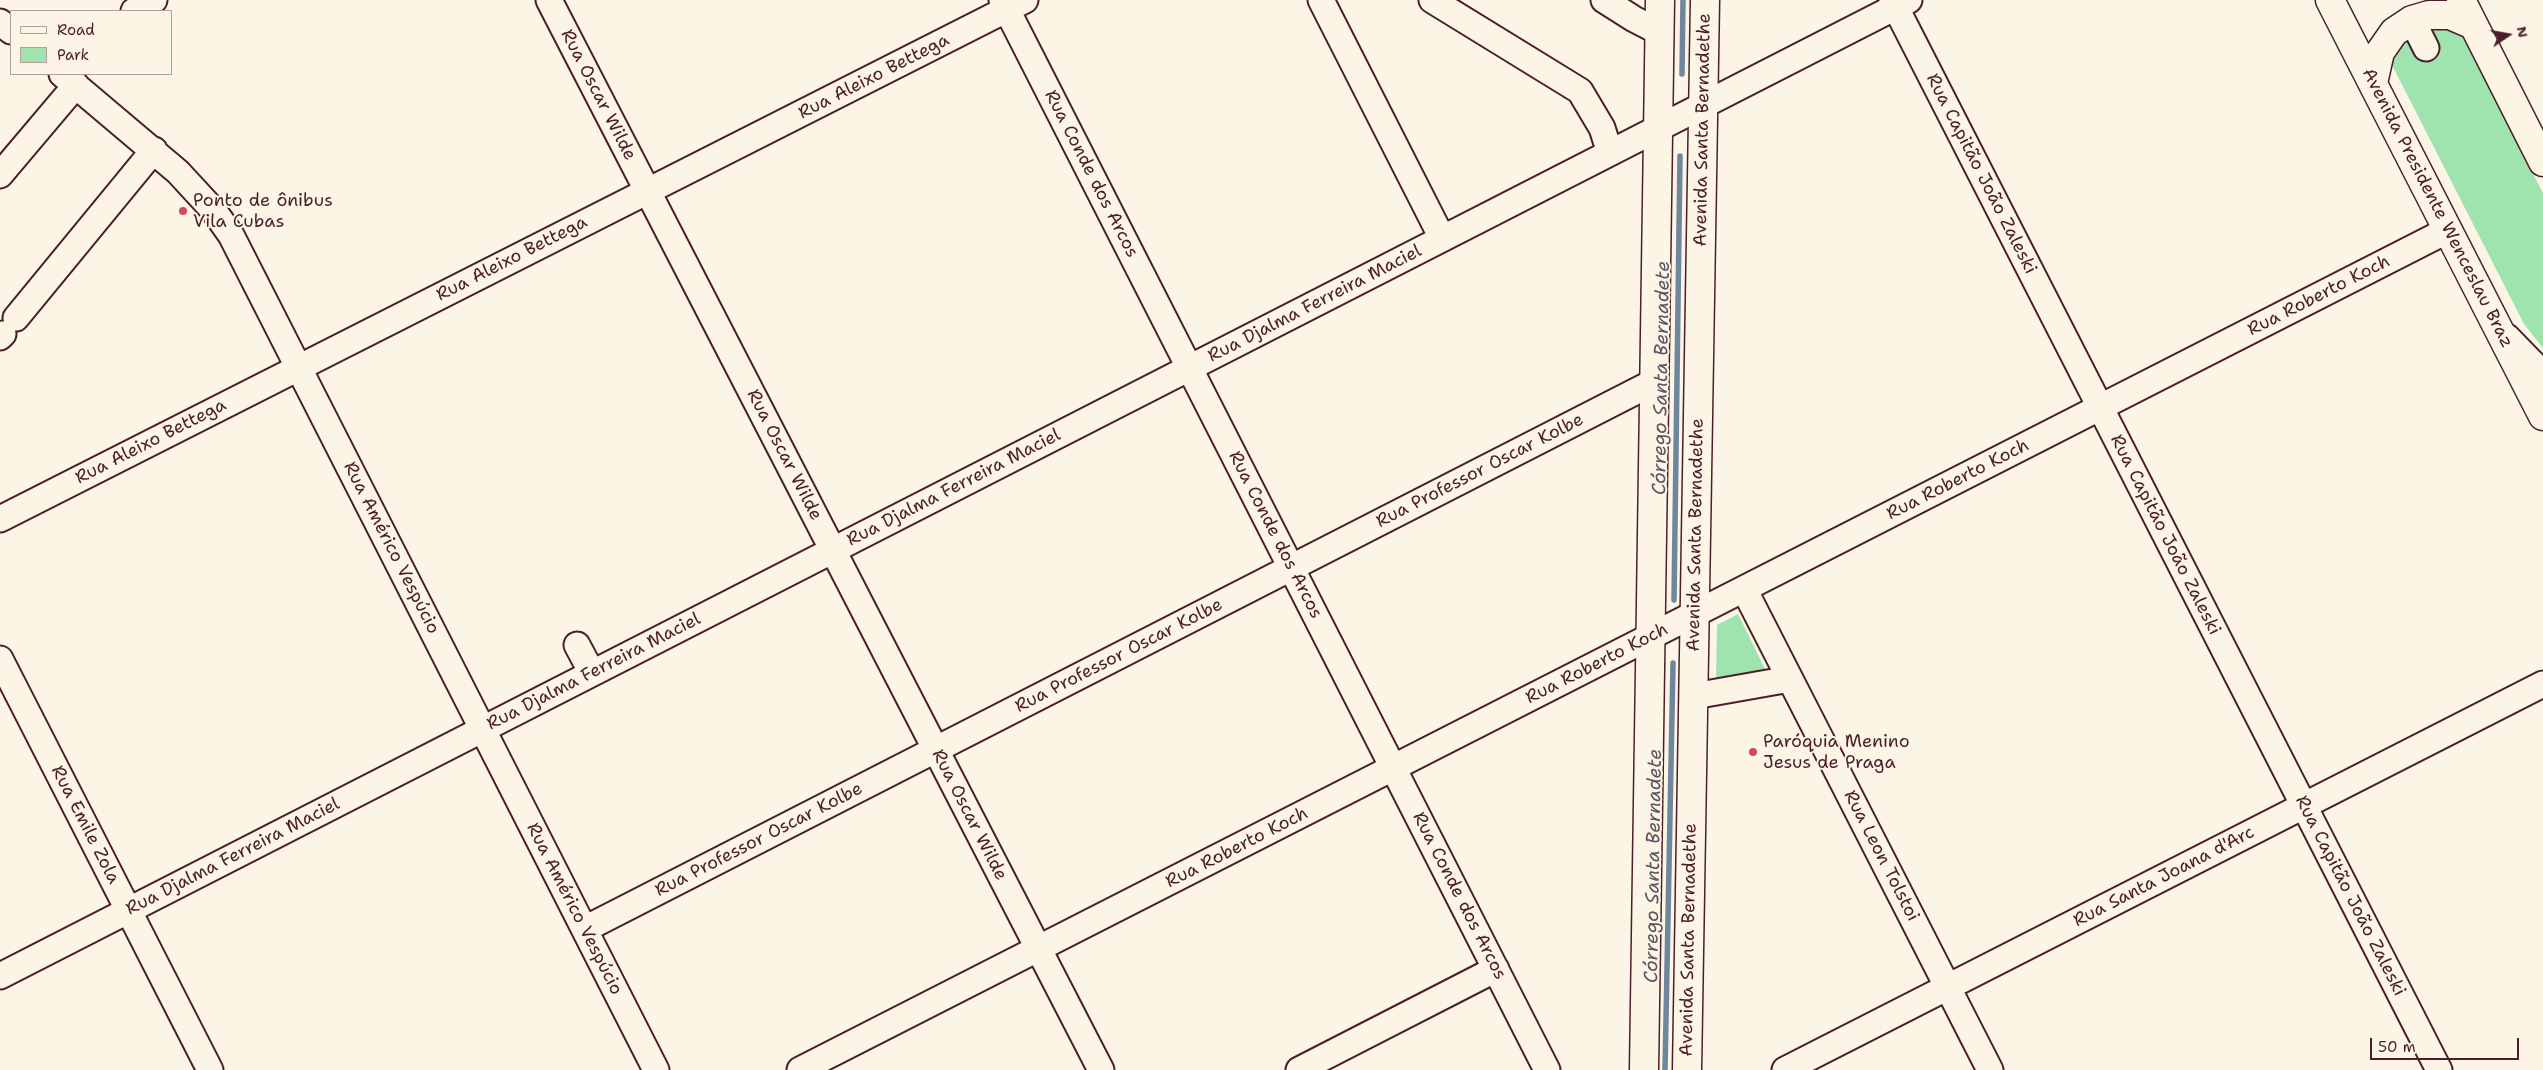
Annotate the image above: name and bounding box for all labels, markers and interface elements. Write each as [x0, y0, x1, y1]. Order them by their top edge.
legend [10, 10, 172, 75]
north arrow [2483, 10, 2533, 60]
street label: Avenida Santa Bernadethe [1690, 13, 1716, 247]
text: Road [57, 20, 95, 40]
text: N [2513, 25, 2533, 39]
street label: Rua Oscar Wilde [556, 26, 640, 164]
street label: Rua Aleixo Bettega [795, 30, 953, 124]
text: Park [57, 45, 89, 65]
street label: Avenida Presidente Wenceslau Braz [2357, 65, 2517, 351]
street label: Rua Capitão João Zaleski [1921, 70, 2041, 278]
street label: Rua Conde dos Arcos [1039, 87, 1143, 261]
place label: Ponto de ônibus Vila Cubas [193, 190, 333, 232]
marker: Ponto de ônibus Vila Cubas [177, 205, 189, 217]
street label: Rua Aleixo Bettega [433, 212, 591, 306]
street label: Rua Djalma Ferreira Maciel [1205, 241, 1425, 367]
street label: Rua Roberto Koch [2244, 251, 2394, 341]
water label: Córrego Santa Bernadete [1649, 261, 1675, 495]
street label: Rua Oscar Wilde [742, 386, 826, 524]
street label: Rua Aleixo Bettega [72, 395, 230, 489]
street label: Rua Professor Oscar Kolbe [1373, 409, 1587, 533]
street label: Avenida Santa Bernadethe [1683, 418, 1709, 652]
street label: Rua Djalma Ferreira Maciel [844, 425, 1064, 551]
street label: Rua Capitão João Zaleski [2105, 431, 2225, 639]
street label: Rua Roberto Koch [1883, 435, 2033, 525]
street label: Rua Conde dos Arcos [1223, 448, 1327, 622]
street label: Rua Américo Vespúcio [338, 458, 444, 638]
street label: Rua Professor Oscar Kolbe [1012, 594, 1226, 718]
street label: Rua Djalma Ferreira Maciel [484, 609, 704, 735]
street label: Rua Roberto Koch [1522, 619, 1672, 709]
place label: Paróquia Menino Jesus de Praga [1763, 731, 1910, 774]
street label: Rua Oscar Wilde [927, 746, 1011, 884]
marker: Paróquia Menino Jesus de Praga [1747, 746, 1759, 758]
water label: Córrego Santa Bernadete [1641, 749, 1667, 983]
street label: Rua Emile Zola [46, 762, 124, 888]
street label: Rua Professor Oscar Kolbe [652, 778, 866, 902]
street label: Rua Leon Tolstoi [1839, 787, 1923, 925]
street label: Rua Capitão João Zaleski [2290, 792, 2410, 1000]
street label: Rua Djalma Ferreira Maciel [123, 794, 343, 920]
street label: Rua Roberto Koch [1162, 803, 1312, 893]
street label: Rua Conde dos Arcos [1407, 809, 1511, 983]
street label: Rua Américo Vespúcio [521, 819, 627, 999]
street label: Rua Santa Joana d'Arc [2070, 822, 2258, 932]
street label: Avenida Santa Bernadethe [1676, 823, 1702, 1057]
scale bar [2373, 1028, 2522, 1060]
text: 50 m [2378, 1037, 2416, 1057]

